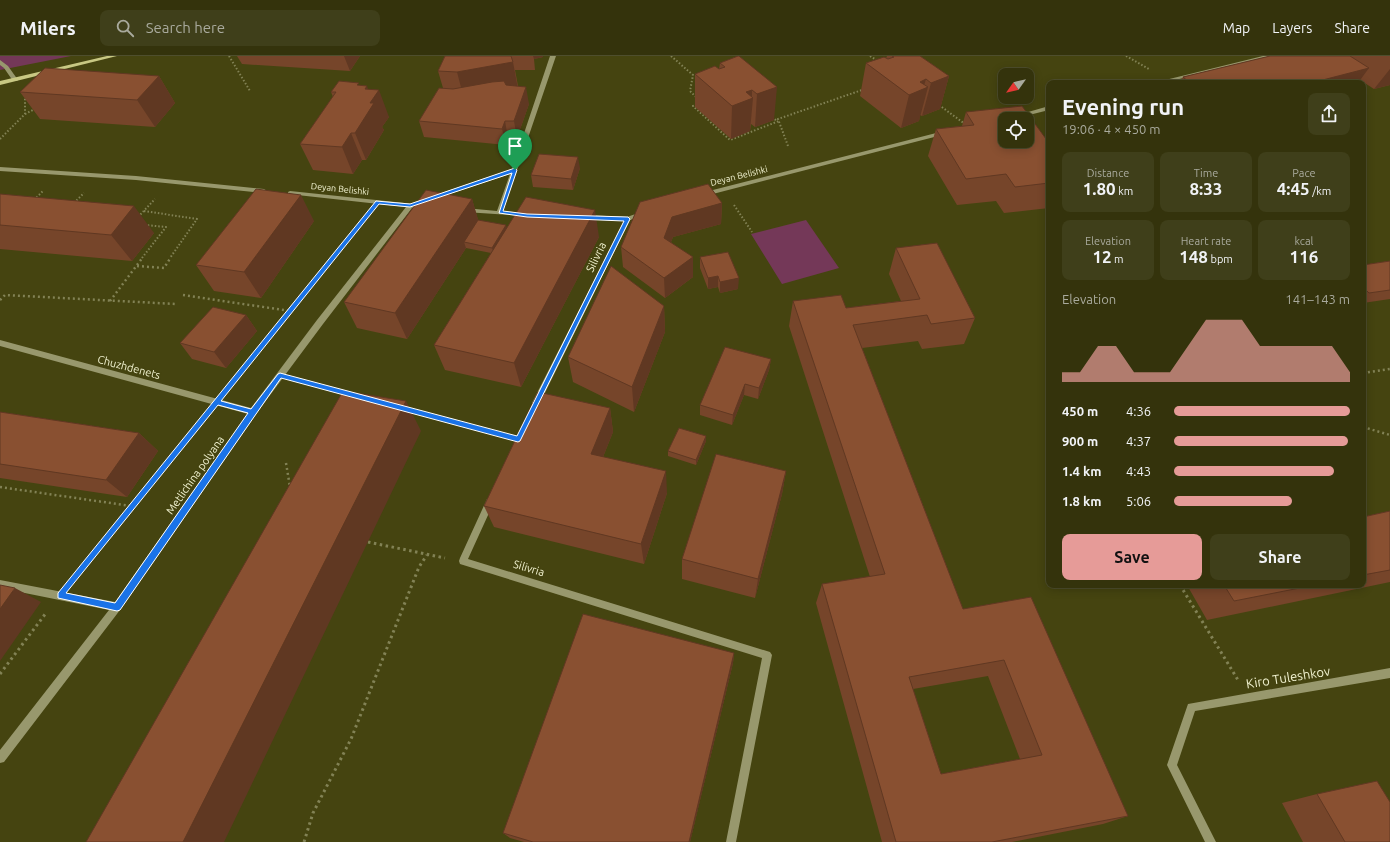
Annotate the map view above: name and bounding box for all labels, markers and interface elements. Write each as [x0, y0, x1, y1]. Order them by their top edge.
search box [100, 10, 380, 46]
text: Milers [20, 17, 76, 39]
icon: search [114, 17, 136, 39]
text: Search here [146, 19, 225, 36]
text: Map [1223, 20, 1250, 36]
text: Layers [1272, 20, 1312, 36]
text: Share [1334, 20, 1370, 36]
north arrow [998, 68, 1034, 104]
map controls [998, 68, 1034, 148]
button: share [1308, 93, 1350, 135]
text: Evening run [1062, 94, 1184, 119]
button: locate [998, 112, 1034, 148]
text: 19:06 · 4 × 450 m [1062, 122, 1161, 136]
pin [498, 129, 532, 170]
icon: arrive [504, 135, 526, 157]
street label: Deyan Belishki [709, 164, 769, 188]
text: Distance [1087, 167, 1129, 179]
text: Time [1194, 167, 1218, 179]
text: Pace [1292, 167, 1316, 179]
text: 1.80 [1083, 179, 1116, 198]
text: 8:33 [1190, 179, 1222, 198]
text: 4:45 [1277, 179, 1310, 198]
street label: Deyan Belishki [310, 181, 370, 197]
text: km [1116, 185, 1133, 197]
text: /km [1310, 185, 1331, 197]
text: Elevation [1085, 235, 1131, 247]
text: Heart rate [1181, 235, 1231, 247]
text: kcal [1295, 235, 1314, 247]
street label: Silivria [584, 240, 608, 274]
text: 12 [1092, 247, 1112, 266]
text: 148 [1179, 247, 1208, 266]
text: 116 [1290, 247, 1318, 266]
text: m [1112, 253, 1124, 265]
text: bpm [1208, 253, 1233, 265]
text: Elevation [1062, 292, 1116, 306]
text: 141–143 m [1285, 292, 1350, 306]
street label: Chuzhdenets [96, 353, 162, 381]
text: 450 m [1062, 404, 1098, 418]
text: 4:36 [1126, 404, 1151, 418]
street label: Metlichina polyana [164, 434, 226, 516]
text: 900 m [1062, 434, 1098, 448]
text: 4:37 [1126, 434, 1151, 448]
text: 1.4 km [1062, 464, 1101, 478]
text: 4:43 [1126, 464, 1151, 478]
text: 1.8 km [1062, 494, 1101, 508]
text: 5:06 [1126, 494, 1151, 508]
button: Save [1062, 534, 1202, 580]
button: Share [1210, 534, 1350, 580]
street label: Silivria [512, 558, 546, 578]
street label: Kiro Tuleshkov [1245, 663, 1332, 691]

